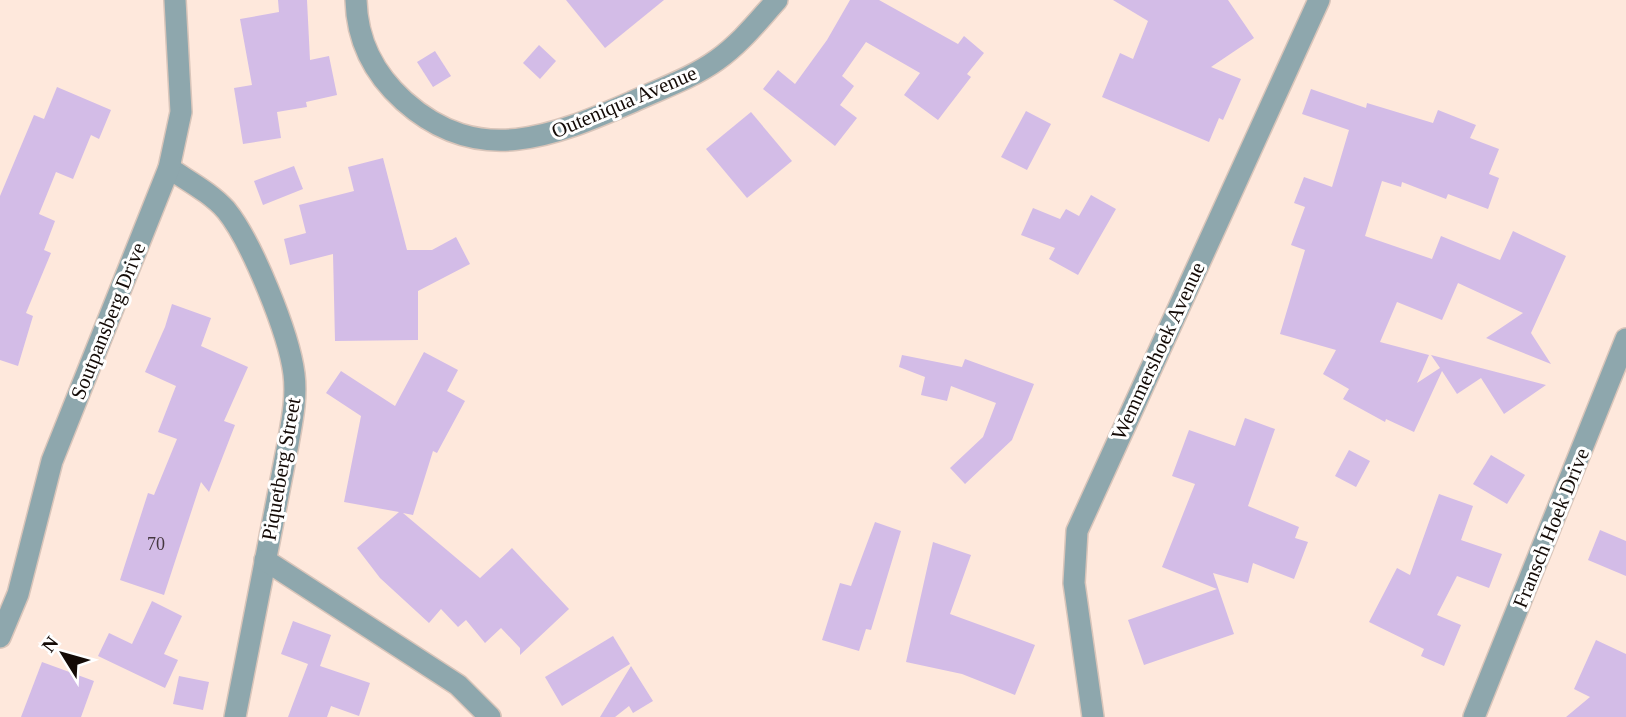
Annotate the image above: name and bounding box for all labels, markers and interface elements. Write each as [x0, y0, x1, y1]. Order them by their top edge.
street label: Outeniqua Avenue [548, 61, 700, 143]
street label: Soutpansberg Drive [66, 239, 150, 403]
street label: Wemmershoek Avenue [1106, 258, 1210, 444]
street label: Piquetberg Street [257, 395, 305, 542]
street label: Fransch Hoek Drive [1508, 445, 1594, 611]
house number: 70 [147, 534, 165, 554]
north arrow [28, 619, 98, 689]
text: N [37, 632, 63, 656]

